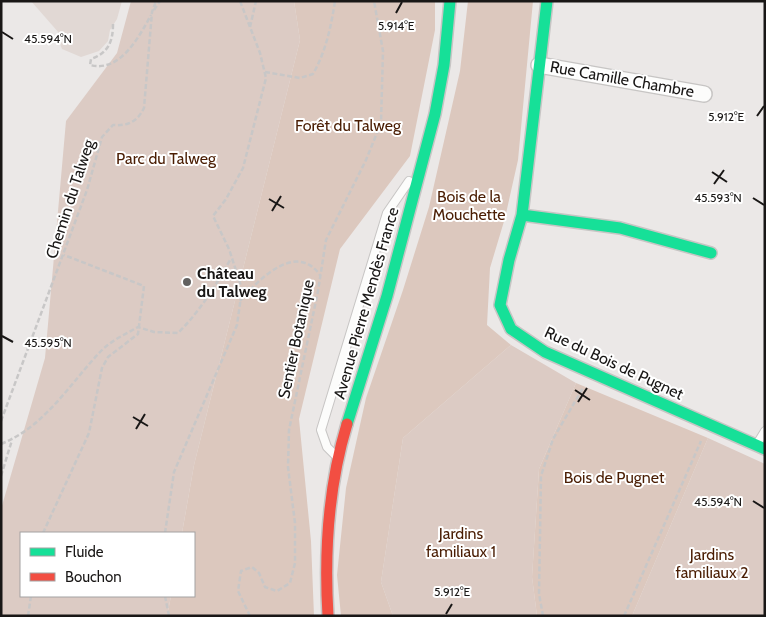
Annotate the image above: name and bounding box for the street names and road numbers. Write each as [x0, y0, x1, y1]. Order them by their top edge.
street label: Rue Camille Chambre [548, 57, 696, 101]
street label: Chemin du Talweg [42, 136, 99, 261]
street label: Avenue Pierre Mendès France [330, 205, 402, 401]
street label: Sentier Botanique [274, 278, 318, 400]
street label: Rue du Bois de Pugnet [542, 322, 687, 404]

